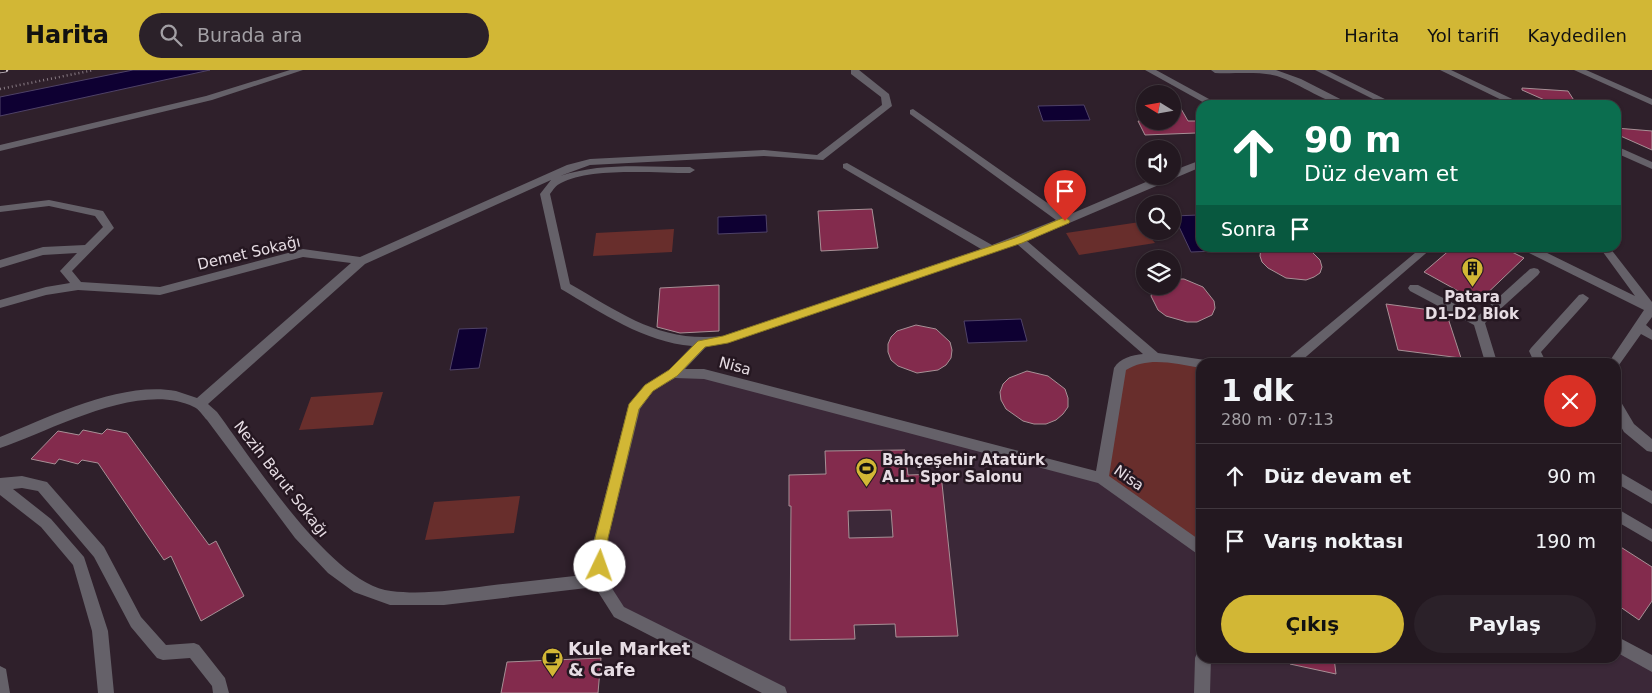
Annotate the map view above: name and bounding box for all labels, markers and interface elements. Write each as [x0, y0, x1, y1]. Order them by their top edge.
search box [139, 13, 489, 58]
text: Harita [25, 21, 109, 49]
icon: search [157, 21, 185, 49]
text: Burada ara [197, 24, 302, 46]
text: Harita [1344, 25, 1399, 46]
text: Yol tarifi [1427, 25, 1499, 46]
text: Kaydedilen [1527, 25, 1627, 46]
north arrow [1136, 85, 1181, 130]
map controls [1136, 85, 1181, 295]
icon: ahead [1221, 120, 1286, 185]
text: 90 m [1304, 120, 1401, 160]
button: sound [1136, 140, 1181, 185]
text: Düz devam et [1304, 161, 1458, 186]
pin [1044, 170, 1086, 221]
icon: arrive [1051, 177, 1079, 205]
button: search [1136, 195, 1181, 240]
icon: arrive [1286, 215, 1314, 243]
text: Sonra [1221, 218, 1276, 240]
street label: Demet Sokağı [196, 232, 302, 274]
button: layers [1136, 250, 1181, 295]
building icon: Patara D1-D2 Blok [1460, 256, 1484, 287]
place label: Patara D1-D2 Blok [1425, 288, 1520, 323]
street label: Nisa [717, 353, 753, 379]
text: 1 dk [1221, 373, 1294, 408]
button: close [1544, 375, 1596, 427]
text: 280 m · 07:13 [1221, 410, 1334, 429]
street label: Nezih Barut Sokağı [230, 417, 332, 541]
place label: Bahçeşehir Atatürk A.L. Spor Salonu [882, 451, 1046, 486]
sports icon: Bahçeşehir Atatürk A.L. Spor Salonu [854, 457, 878, 488]
street label: Nisa [1111, 461, 1147, 495]
icon: ahead [1221, 462, 1249, 490]
text: Düz devam et [1264, 465, 1411, 487]
text: 90 m [1547, 465, 1596, 487]
icon: arrive [1221, 527, 1249, 555]
text: Varış noktası [1264, 530, 1403, 552]
text: 190 m [1535, 530, 1596, 552]
position arrow [573, 539, 625, 591]
button: Çıkış [1221, 595, 1404, 653]
button: Paylaş [1414, 595, 1596, 653]
place label: Kule Market & Cafe [568, 638, 691, 680]
cafe icon: Kule Market & Cafe [540, 647, 564, 678]

